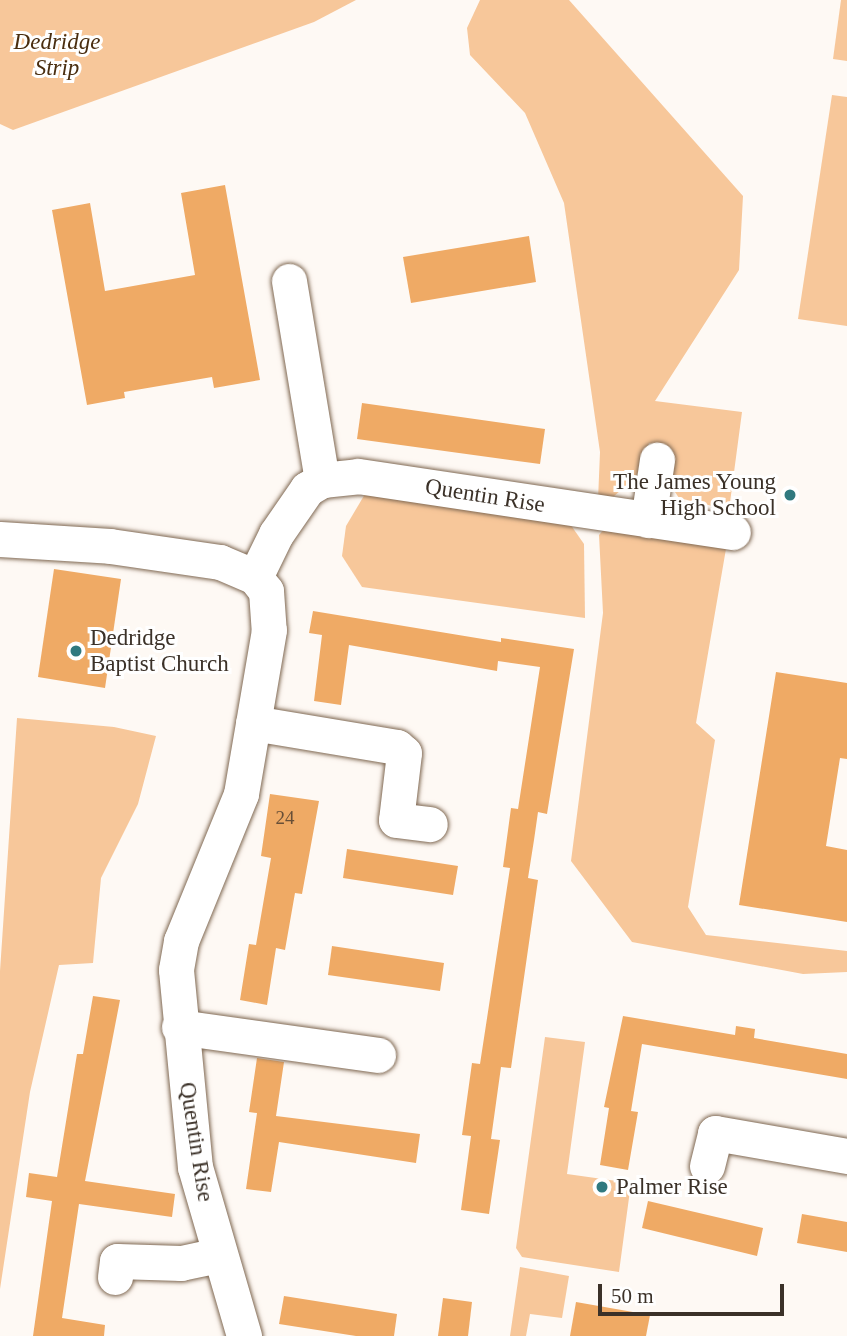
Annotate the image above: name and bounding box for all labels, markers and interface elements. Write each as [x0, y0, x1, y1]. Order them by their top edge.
park label: Dedridge Strip [14, 28, 100, 82]
place label: The James Young High School [612, 468, 776, 522]
street label: Quentin Rise [423, 473, 547, 519]
marker: The James Young High School [782, 487, 798, 503]
place label: Dedridge Baptist Church [90, 624, 229, 678]
marker: Dedridge Baptist Church [68, 643, 84, 659]
house number: 24 [276, 807, 294, 829]
street label: Quentin Rise [173, 1080, 219, 1204]
place label: Palmer Rise [616, 1173, 728, 1201]
marker: Palmer Rise [594, 1179, 610, 1195]
scale bar [602, 1270, 788, 1314]
text: 50 m [611, 1284, 654, 1308]

